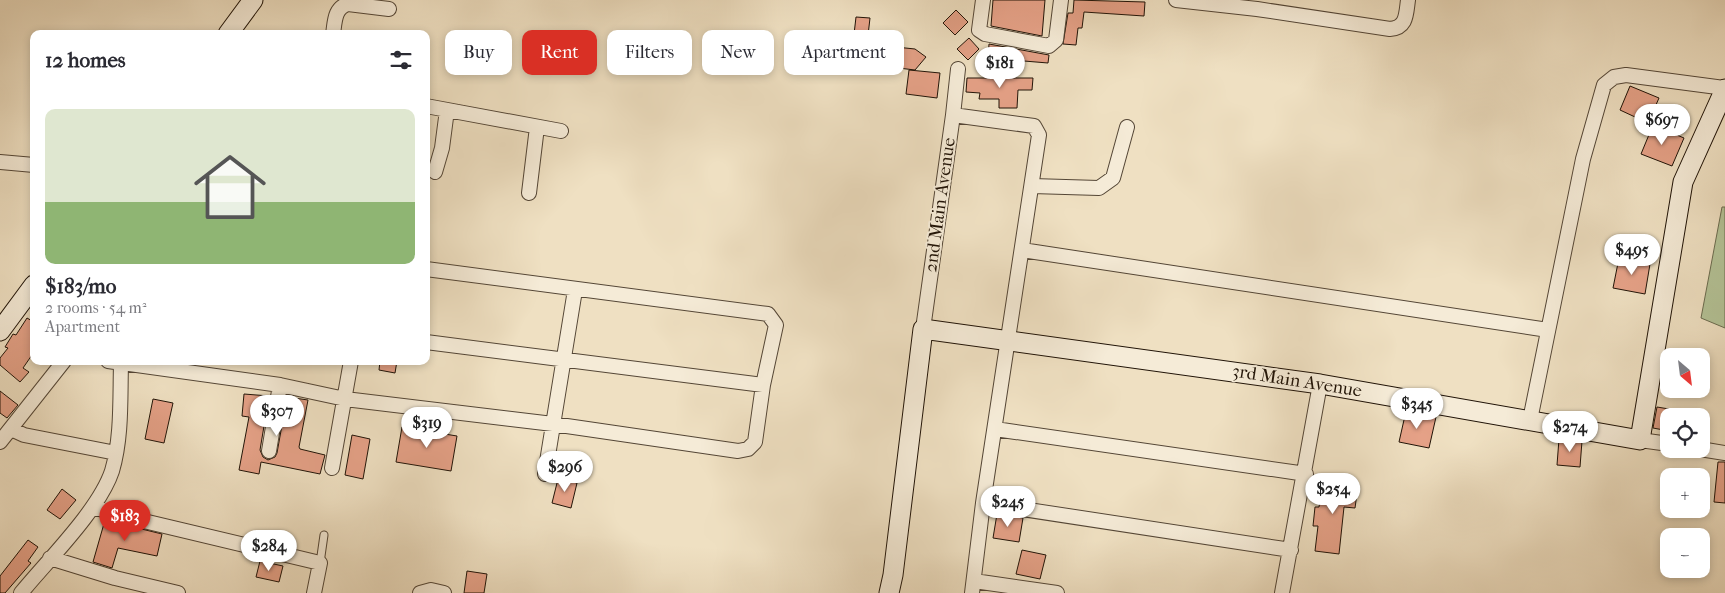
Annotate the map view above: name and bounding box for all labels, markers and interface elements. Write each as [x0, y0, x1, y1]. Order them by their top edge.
chip: Buy [445, 30, 512, 75]
chip: Rent [522, 30, 597, 75]
chip: Filters [607, 30, 692, 75]
chip: New [702, 30, 774, 75]
chip: Apartment [784, 30, 904, 75]
icon: filters [387, 46, 415, 74]
pin: $181 [970, 46, 1030, 89]
text: 12 homes [45, 48, 126, 72]
text: $181 [986, 53, 1014, 72]
pin: $697 [1632, 104, 1692, 146]
text: $697 [1645, 110, 1679, 129]
street label: 2nd Main Avenue [920, 136, 960, 274]
icon: home [185, 142, 275, 232]
pin: $495 [1602, 234, 1662, 276]
text: $495 [1615, 240, 1649, 259]
text: $183/mo [45, 274, 116, 298]
text: 2 rooms · 54 m² [45, 298, 146, 317]
text: Apartment [45, 317, 120, 336]
north arrow [1660, 348, 1710, 398]
map controls [1660, 348, 1710, 578]
street label: 3rd Main Avenue [1231, 360, 1363, 402]
pin: $345 [1387, 388, 1447, 430]
pin: $307 [247, 394, 307, 437]
text: $345 [1401, 394, 1433, 413]
text: $307 [261, 401, 293, 420]
pin: $319 [397, 406, 457, 449]
button: locate [1660, 408, 1710, 458]
pin: $274 [1540, 410, 1600, 453]
text: $319 [412, 413, 442, 432]
text: $274 [1553, 417, 1587, 436]
pin: $296 [535, 450, 595, 493]
text: $296 [548, 457, 582, 476]
button: + [1660, 468, 1710, 518]
pin: $254 [1303, 472, 1363, 515]
text: $254 [1316, 479, 1350, 498]
pin: $245 [978, 486, 1038, 528]
text: $245 [992, 492, 1024, 511]
pin: $183 [95, 500, 155, 542]
text: $183 [110, 506, 140, 525]
button: − [1660, 528, 1710, 578]
pin: $284 [239, 530, 299, 572]
text: $284 [252, 536, 286, 555]

